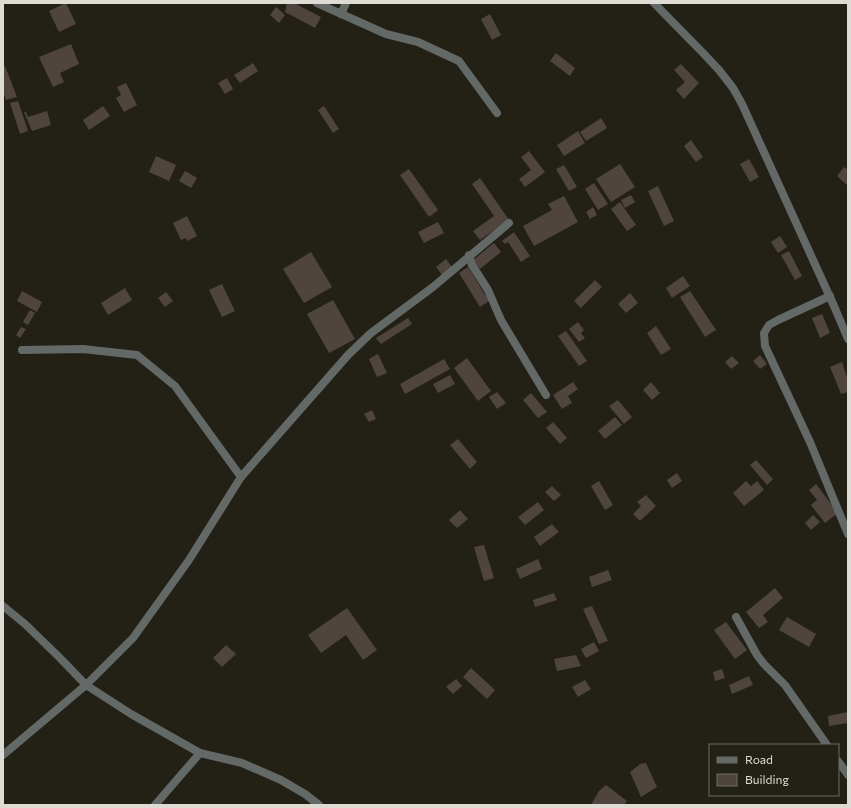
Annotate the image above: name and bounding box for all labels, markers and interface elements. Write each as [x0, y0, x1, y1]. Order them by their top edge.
legend [709, 744, 839, 796]
text: Road [745, 752, 773, 766]
text: Building [745, 772, 789, 786]

